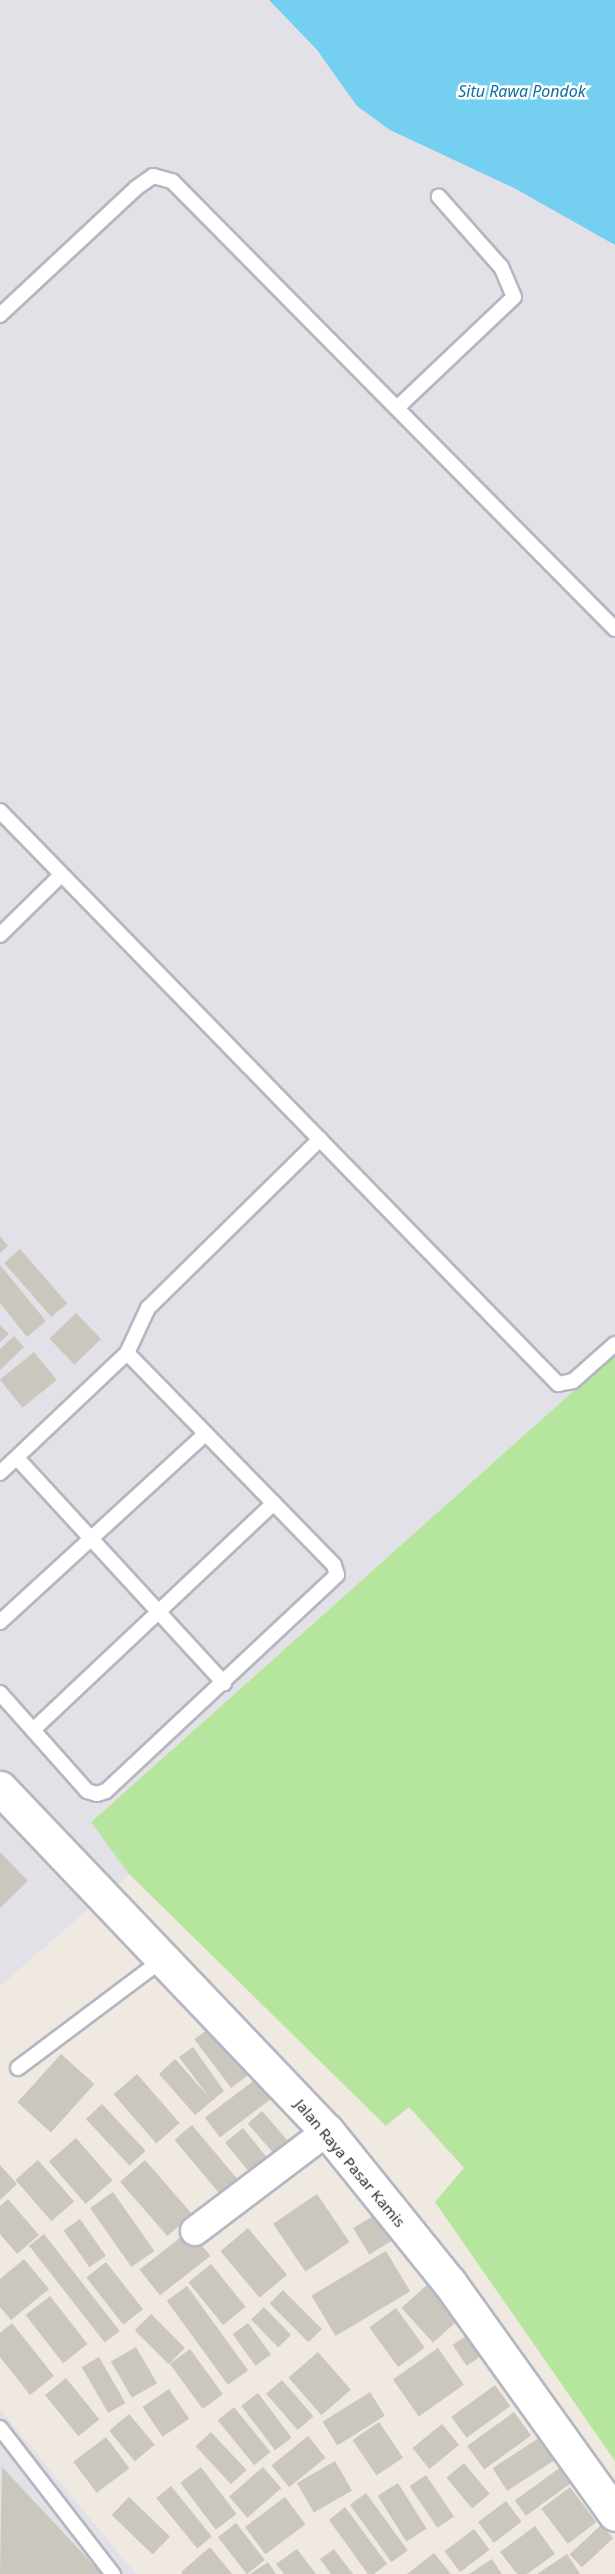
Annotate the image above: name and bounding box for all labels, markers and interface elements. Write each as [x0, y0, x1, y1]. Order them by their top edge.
water label: Situ Rawa Pondok [458, 81, 586, 101]
street label: Jalan Raya Pasar Kamis [291, 2095, 409, 2231]

